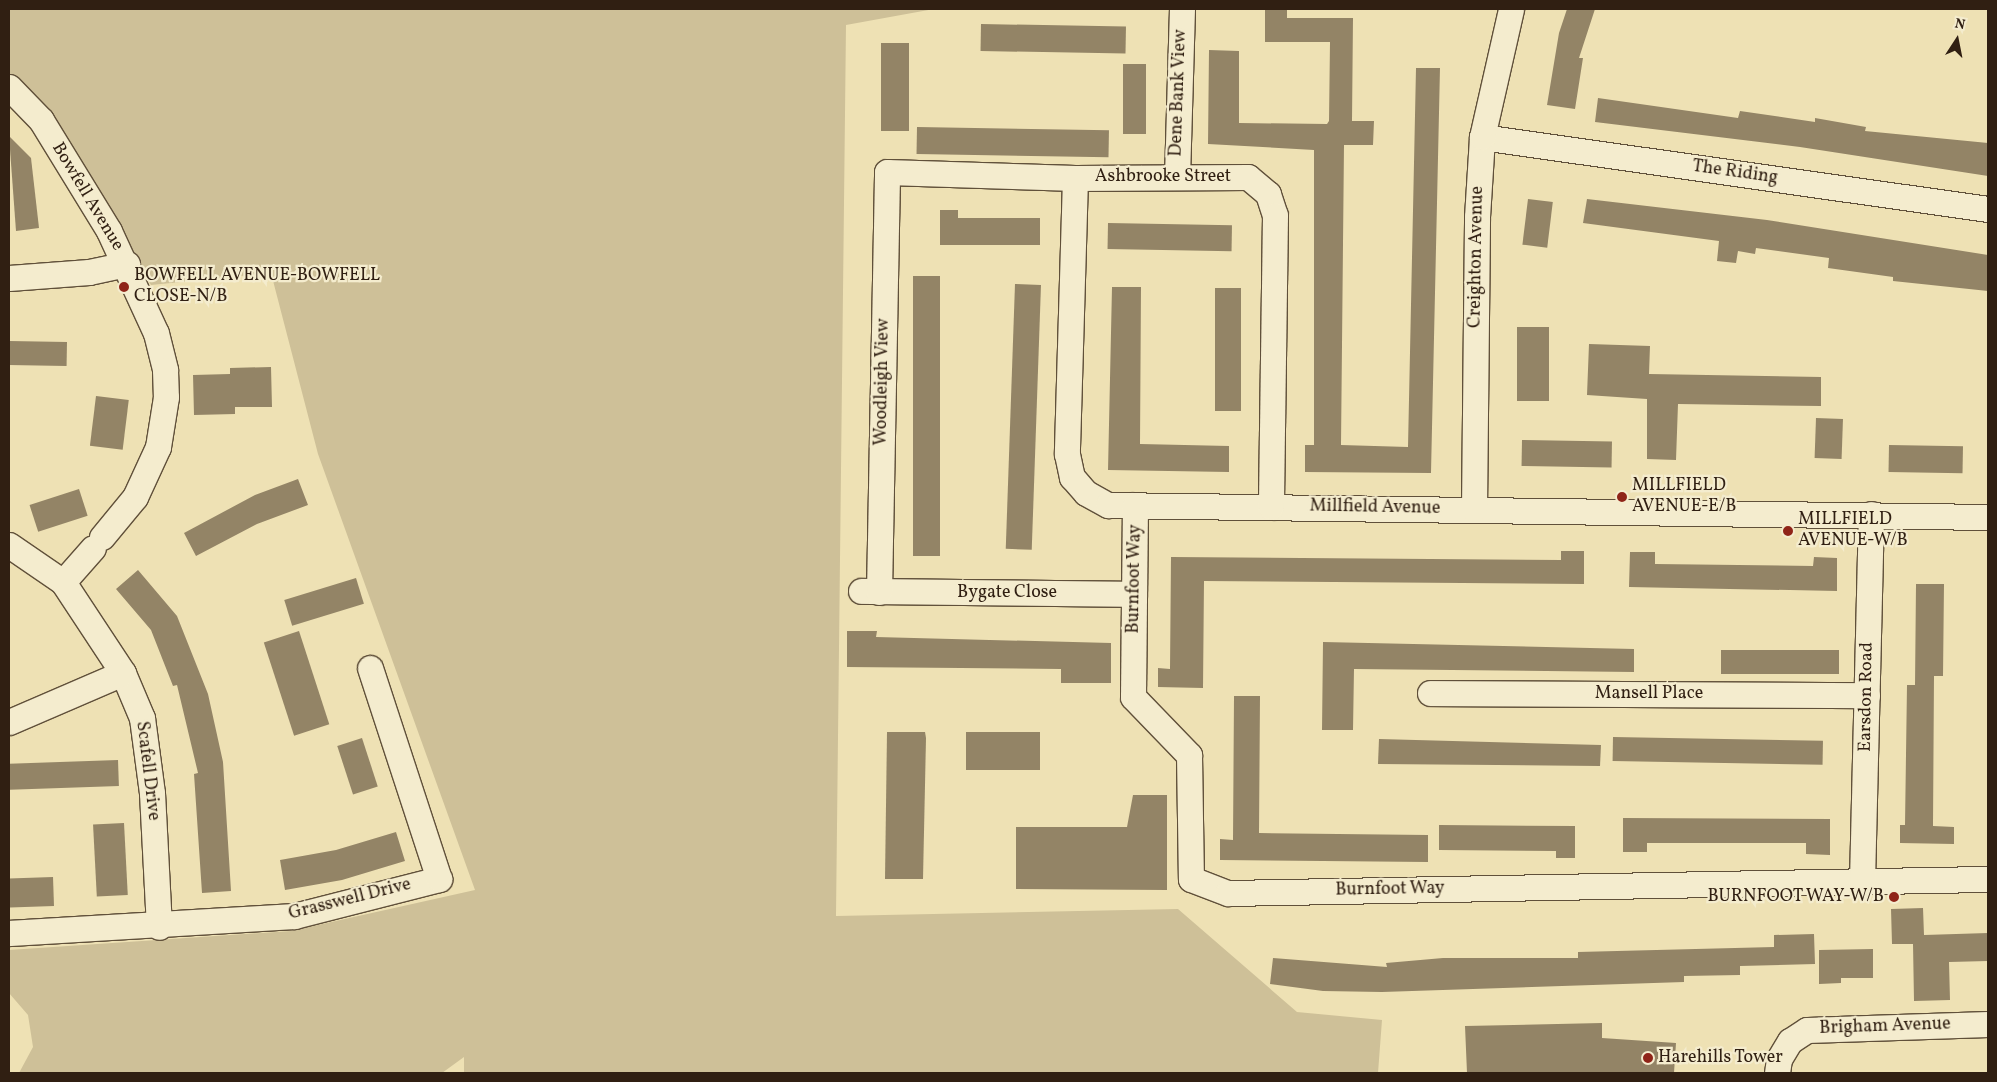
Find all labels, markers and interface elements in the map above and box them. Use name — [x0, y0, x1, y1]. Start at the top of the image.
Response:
text: N — [1953, 14, 1967, 35]
north arrow — [1932, 15, 1982, 65]
street label: Dene Bank View — [1166, 29, 1192, 157]
street label: Bowfell Avenue — [46, 139, 128, 255]
street label: The Riding — [1691, 156, 1779, 190]
street label: Ashbrooke Street — [1095, 166, 1231, 188]
street label: Creighton Avenue — [1465, 186, 1489, 328]
place label: BOWFELL AVENUE-BOWFELL CLOSE-N/B — [134, 266, 380, 308]
marker: BOWFELL AVENUE-BOWFELL CLOSE-N/B — [118, 281, 130, 293]
street label: Woodleigh View — [871, 318, 895, 446]
place label: MILLFIELD AVENUE-E/B — [1632, 476, 1737, 518]
marker: MILLFIELD AVENUE-E/B — [1616, 491, 1628, 503]
street label: Millfield Avenue — [1309, 496, 1441, 520]
place label: MILLFIELD AVENUE-W/B — [1798, 510, 1908, 552]
street label: Burnfoot Way — [1123, 524, 1147, 634]
marker: MILLFIELD AVENUE-W/B — [1782, 525, 1794, 537]
street label: Bygate Close — [957, 582, 1057, 604]
street label: Earsdon Road — [1855, 642, 1879, 752]
street label: Mansell Place — [1595, 683, 1703, 705]
street label: Scafell Drive — [130, 720, 164, 822]
street label: Grasswell Drive — [287, 874, 413, 926]
street label: Burnfoot Way — [1335, 878, 1445, 902]
place label: BURNFOOT WAY-W/B — [1706, 886, 1884, 908]
marker: BURNFOOT WAY-W/B — [1888, 891, 1900, 903]
street label: Brigham Avenue — [1819, 1014, 1951, 1040]
place label: Harehills Tower — [1658, 1047, 1783, 1069]
marker: Harehills Tower — [1642, 1052, 1654, 1064]

